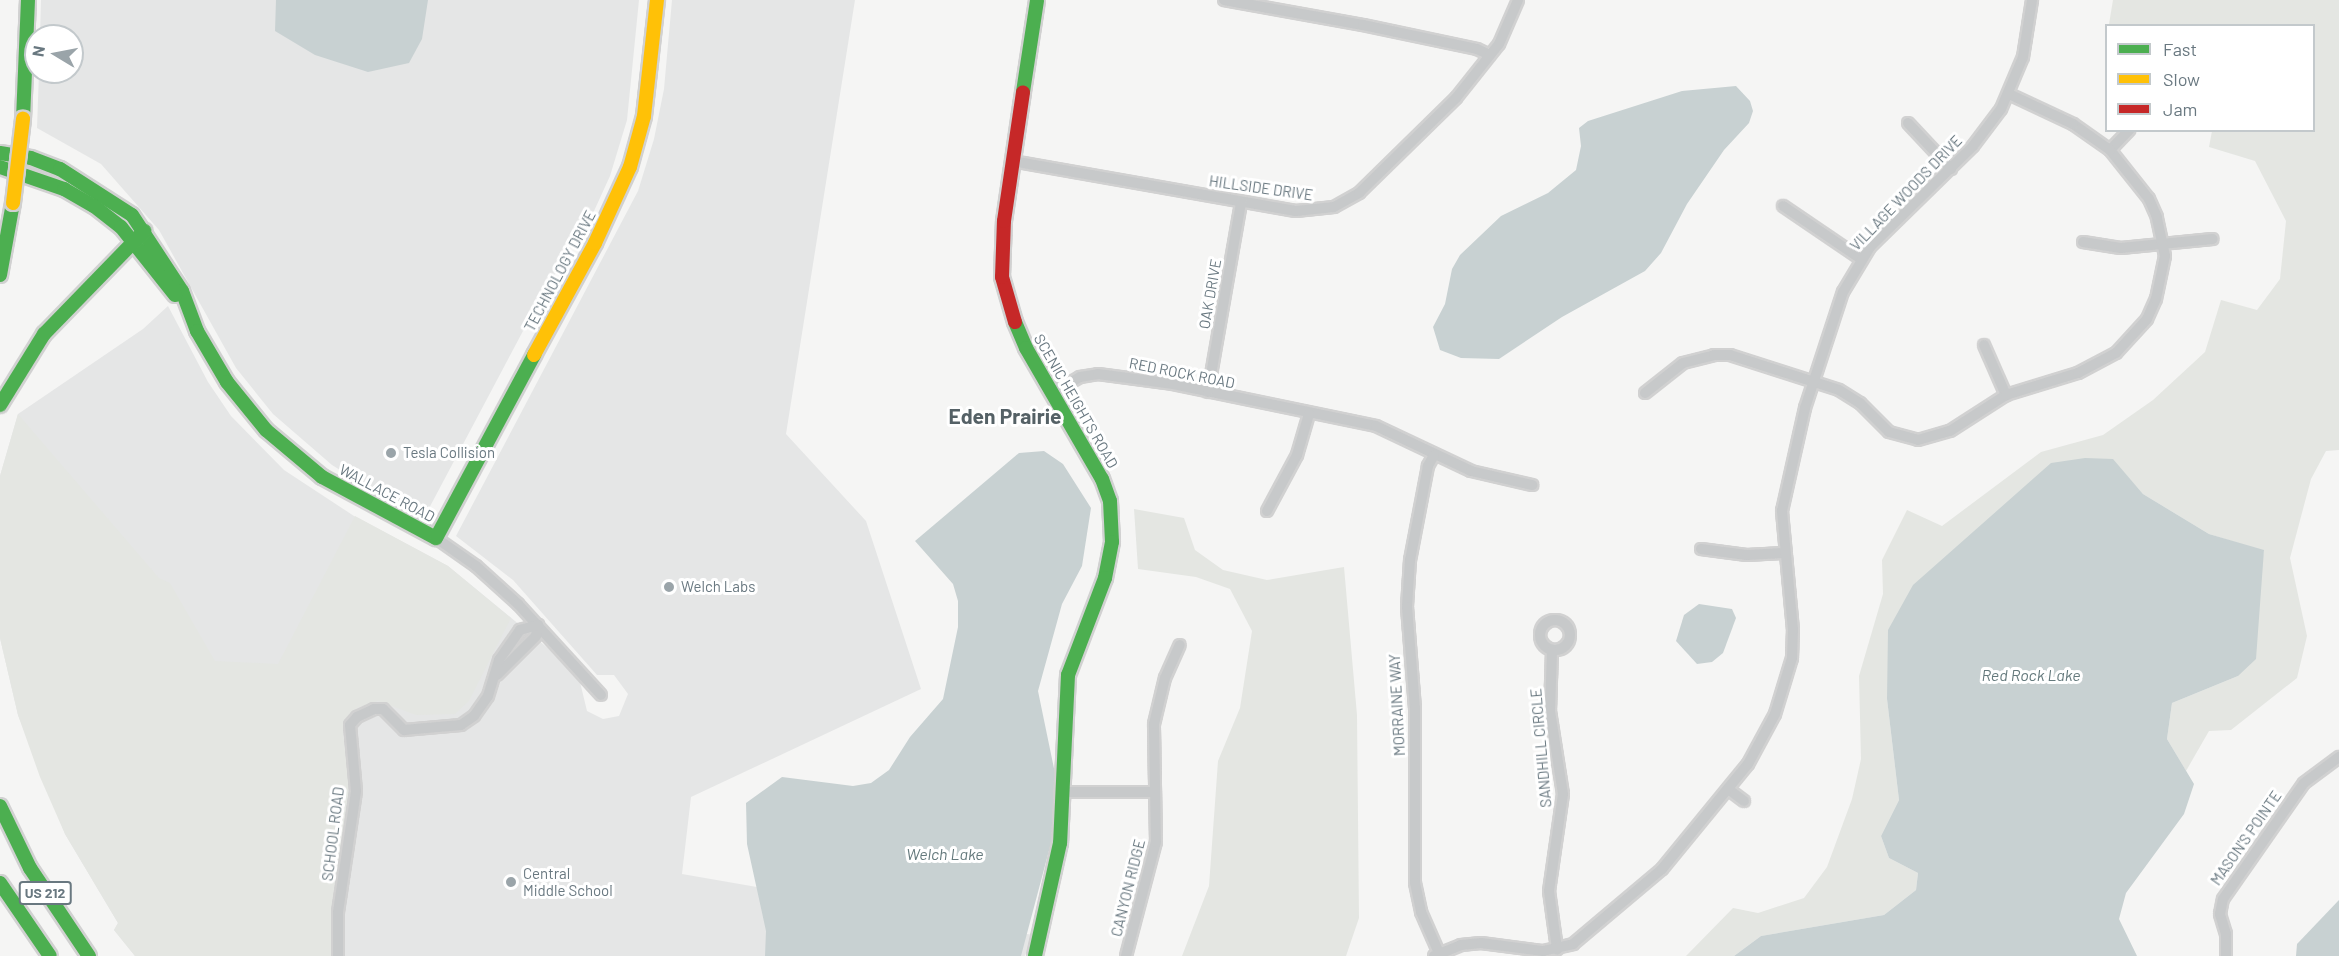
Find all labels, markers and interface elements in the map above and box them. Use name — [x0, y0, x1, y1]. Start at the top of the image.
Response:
north arrow — [24, 24, 84, 84]
legend — [2105, 24, 2315, 132]
text: Fast — [2163, 38, 2197, 60]
text: N — [27, 44, 48, 58]
text: Slow — [2163, 68, 2200, 90]
text: Jam — [2163, 98, 2197, 120]
street label: VILLAGE WOODS DRIVE — [1846, 132, 1966, 254]
street label: HILLSIDE DRIVE — [1208, 172, 1314, 204]
street label: TECHNOLOGY DRIVE — [521, 207, 599, 335]
street label: OAK DRIVE — [1195, 258, 1225, 330]
street label: SCENIC HEIGHTS ROAD — [1030, 331, 1122, 471]
street label: RED ROCK ROAD — [1128, 354, 1236, 392]
district label: Eden Prairie — [948, 403, 1062, 429]
place label: Tesla Collision — [403, 444, 495, 462]
marker: Tesla Collision — [384, 446, 398, 460]
street label: WALLACE ROAD — [336, 460, 438, 526]
place label: Welch Labs — [681, 578, 755, 596]
marker: Welch Labs — [662, 580, 676, 594]
street label: MORRAINE WAY — [1385, 653, 1409, 757]
water label: Red Rock Lake — [1981, 665, 2081, 685]
street label: SANDHILL CIRCLE — [1527, 688, 1555, 808]
street label: SCHOOL ROAD — [318, 786, 348, 882]
street label: MASON'S POINTE — [2207, 787, 2285, 889]
street label: CANYON RIDGE — [1107, 838, 1149, 938]
water label: Welch Lake — [906, 844, 984, 864]
place label: Central Middle School — [523, 864, 613, 899]
marker: Central Middle School — [504, 875, 518, 889]
road number: US 212 — [18, 882, 72, 904]

